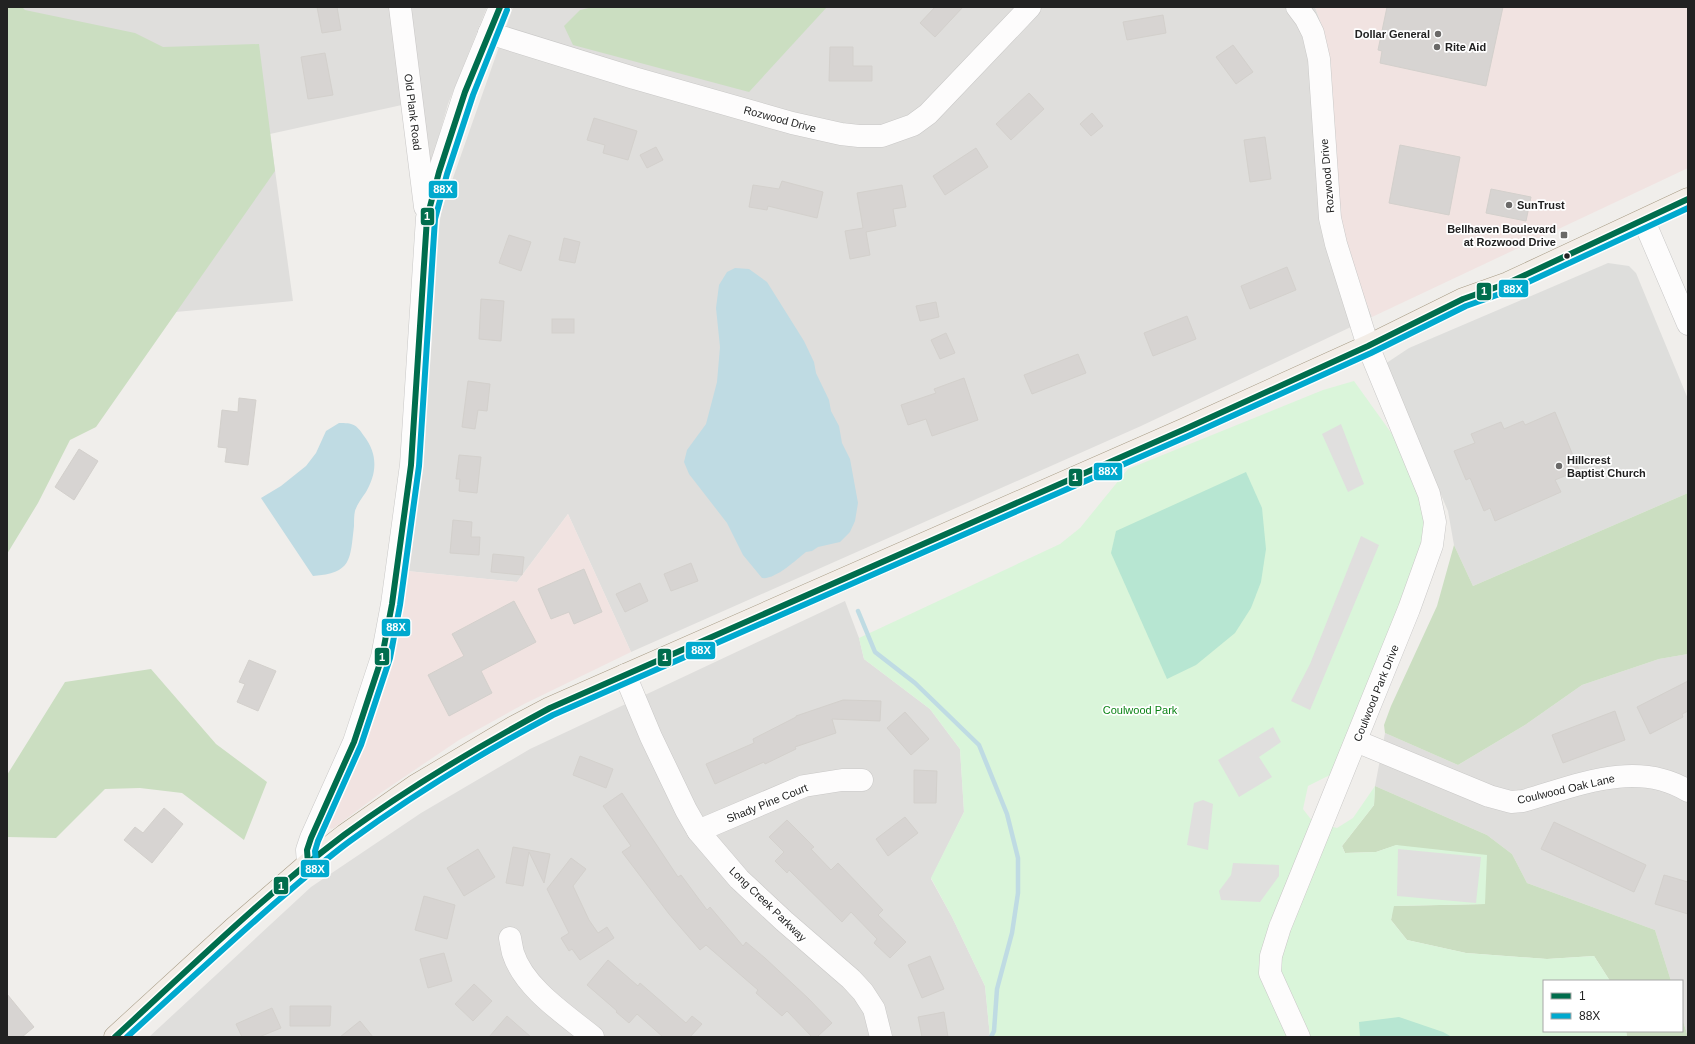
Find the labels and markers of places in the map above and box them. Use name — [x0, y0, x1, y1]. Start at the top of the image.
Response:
place label: Dollar General — [1355, 28, 1430, 40]
marker: Dollar General — [1433, 29, 1443, 39]
place label: Rite Aid — [1445, 41, 1486, 53]
marker: Rite Aid — [1432, 42, 1442, 52]
place label: SunTrust — [1517, 199, 1565, 211]
marker: SunTrust — [1504, 200, 1514, 210]
place label: Bellhaven Boulevard at Rozwood Drive — [1447, 223, 1556, 248]
marker: Bellhaven Boulevard at Rozwood Drive — [1559, 230, 1569, 240]
unlabelled marker — [1562, 251, 1572, 261]
place label: Hillcrest Baptist Church — [1567, 454, 1646, 479]
marker: Hillcrest Baptist Church — [1554, 461, 1564, 471]

